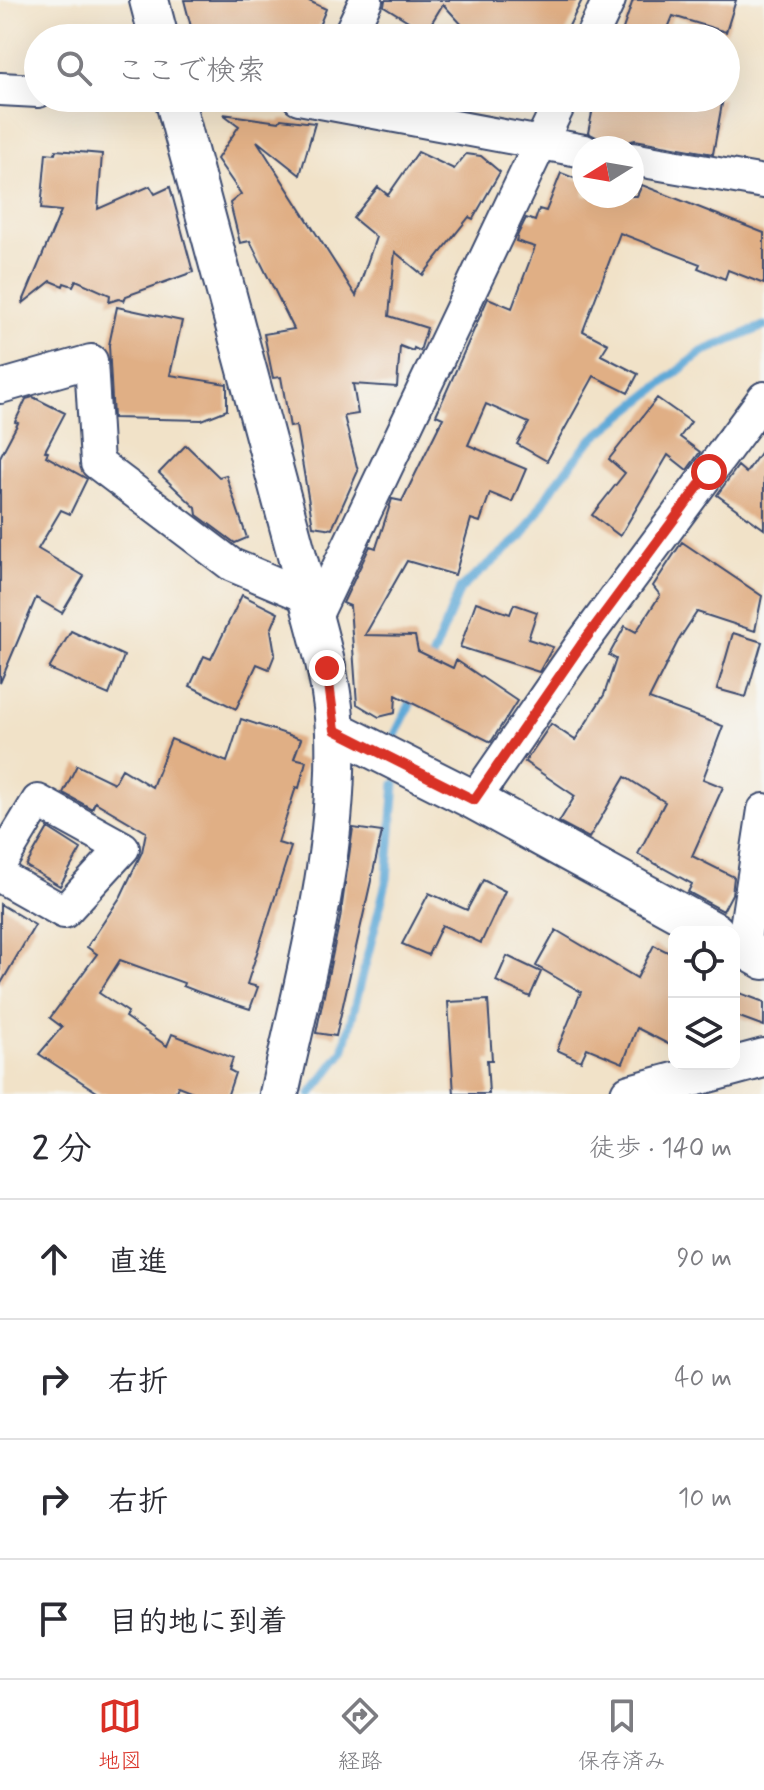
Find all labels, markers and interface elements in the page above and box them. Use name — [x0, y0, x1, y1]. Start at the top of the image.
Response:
search box — [24, 24, 740, 112]
icon: search — [52, 46, 96, 90]
text: ここで検索 — [116, 52, 266, 91]
north arrow — [572, 136, 644, 208]
route start — [691, 454, 727, 490]
route end — [309, 650, 345, 686]
map controls — [668, 926, 740, 1070]
button: locate — [668, 926, 740, 998]
button: layers — [668, 998, 740, 1070]
text: 2 分 — [32, 1127, 92, 1172]
text: 徒歩 · 140 m — [589, 1132, 732, 1166]
icon: ahead — [32, 1237, 76, 1281]
text: 90 m — [677, 1242, 732, 1276]
text: 直進 — [108, 1243, 168, 1282]
icon: right — [32, 1357, 76, 1401]
text: 40 m — [674, 1362, 732, 1396]
text: 右折 — [108, 1363, 168, 1402]
icon: right — [32, 1477, 76, 1521]
text: 10 m — [678, 1482, 732, 1516]
text: 右折 — [108, 1483, 168, 1522]
icon: arrive — [32, 1597, 76, 1641]
text: 目的地に到着 — [108, 1603, 288, 1642]
tab: 地図 — [98, 1694, 142, 1776]
tab: 経路 — [338, 1694, 382, 1776]
tab: 保存済み — [578, 1694, 666, 1776]

